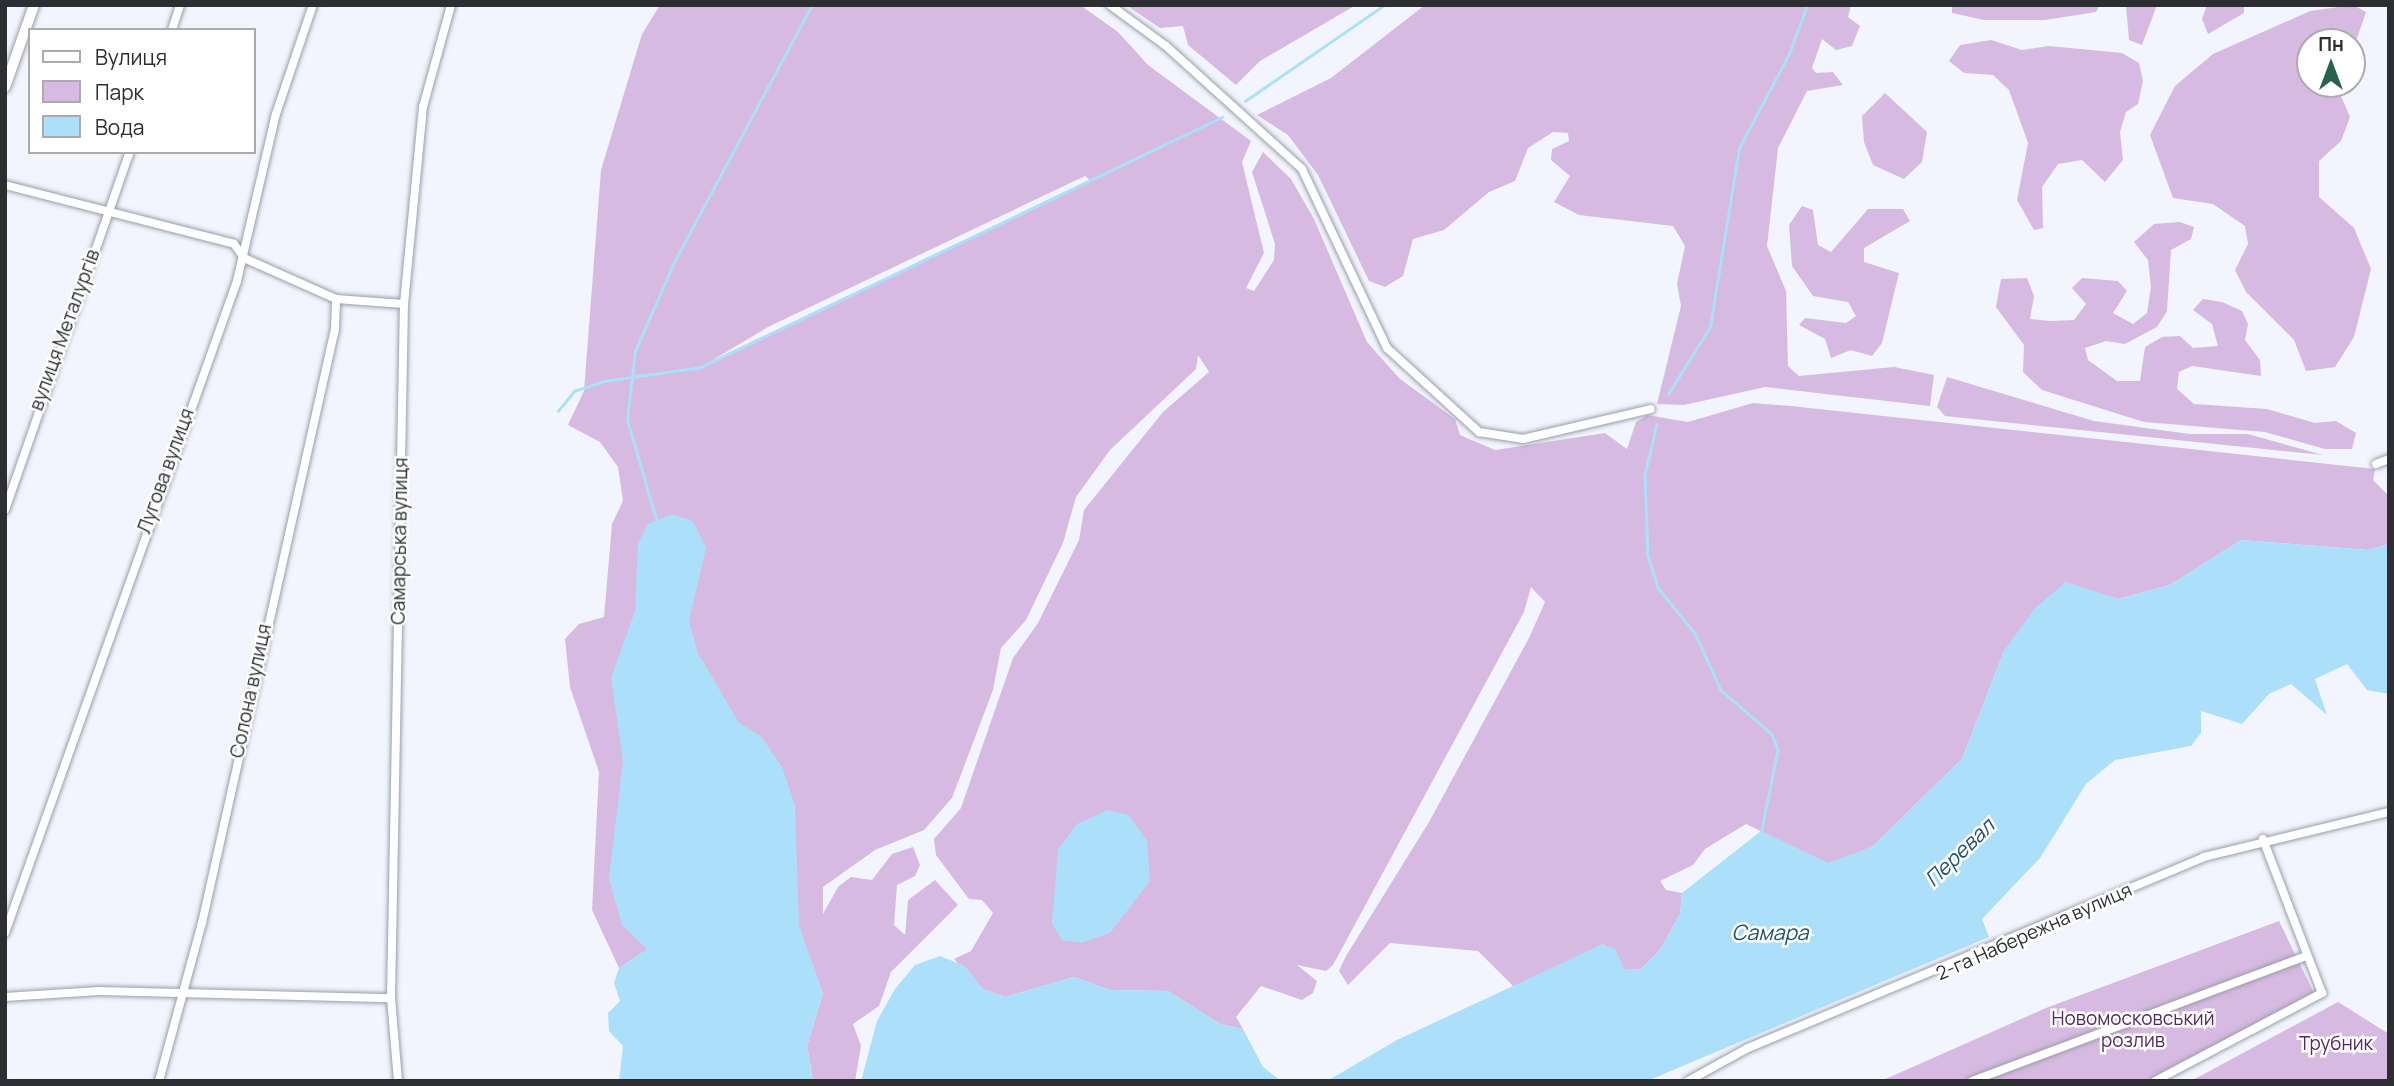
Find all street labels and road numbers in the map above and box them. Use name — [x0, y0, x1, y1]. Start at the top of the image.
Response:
street label: вулиця Металургів — [25, 246, 105, 414]
street label: Лугова вулиця — [133, 405, 199, 537]
street label: Самарська вулиця — [387, 457, 413, 625]
street label: Солона вулиця — [226, 622, 276, 760]
street label: 2-га Набережна вулиця — [1933, 878, 2135, 986]

